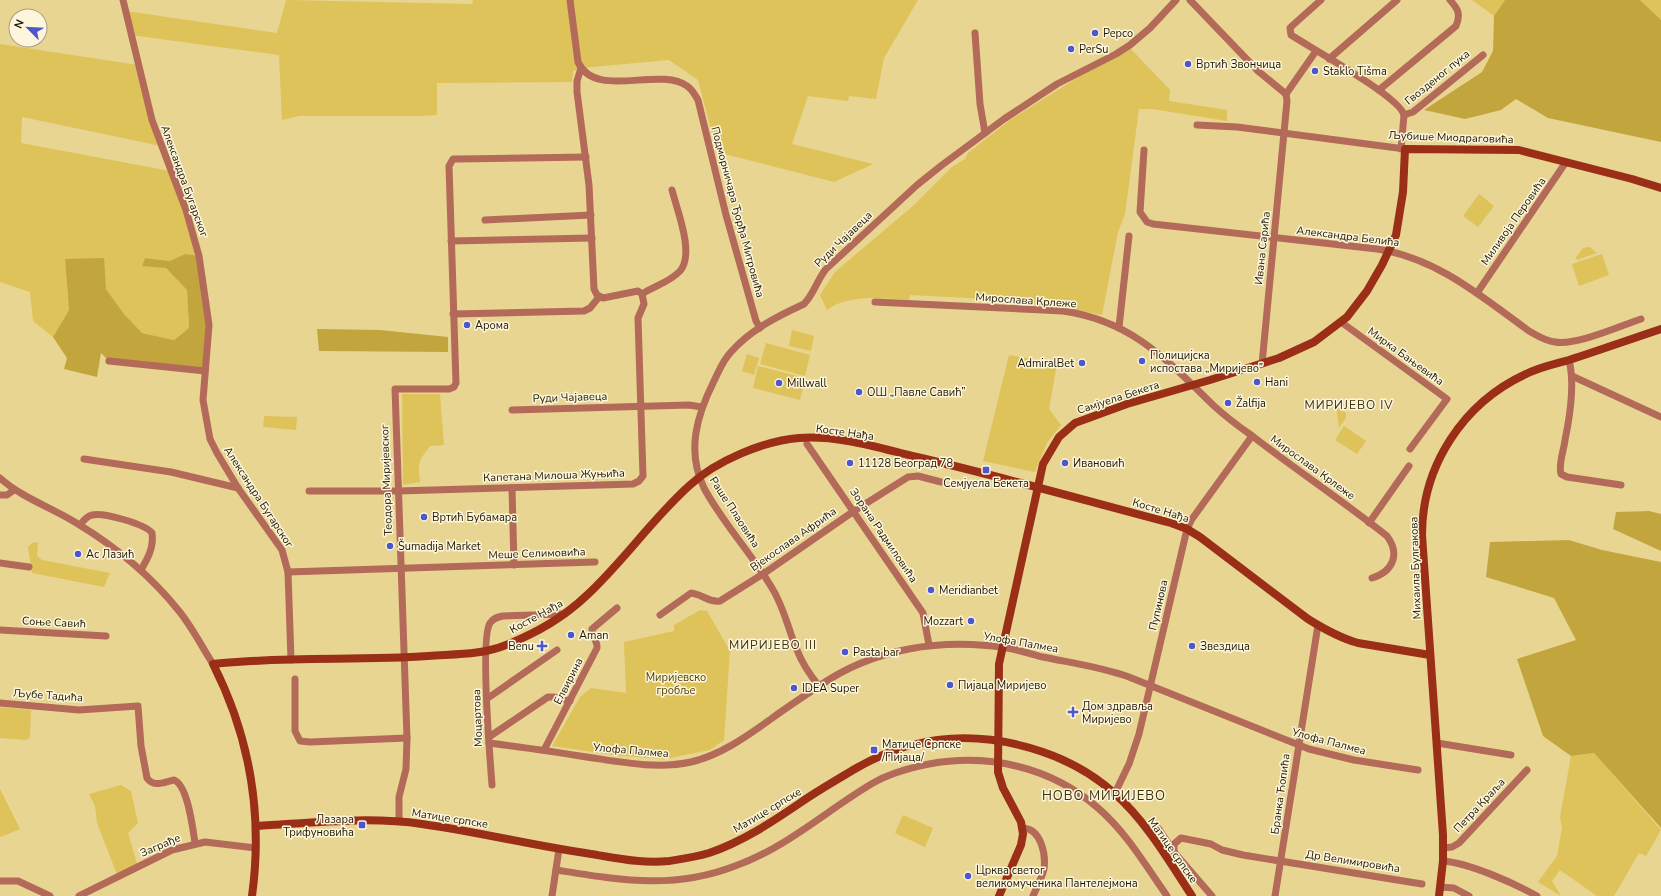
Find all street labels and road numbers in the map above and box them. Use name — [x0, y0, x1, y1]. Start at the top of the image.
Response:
street label: Гвозденог пука — [1402, 46, 1473, 108]
street label: Александра Бугарског — [157, 123, 212, 239]
street label: Подморничара Ђорђа Митровића — [707, 125, 768, 299]
street label: Љубише Миодраговића — [1388, 128, 1514, 147]
street label: Миливоја Перовића — [1477, 174, 1549, 268]
street label: Руди Чајавеца — [811, 208, 876, 271]
street label: Ивана Сарића — [1251, 211, 1274, 286]
street label: Александра Белића — [1296, 223, 1400, 250]
street label: Мирослава Крлеже — [975, 289, 1077, 312]
street label: Мирка Бањевића — [1365, 324, 1447, 389]
street label: Самјуела Бекета — [1075, 377, 1161, 418]
street label: Руди Чајавеца — [532, 389, 608, 406]
street label: Косте Нађа — [815, 421, 875, 444]
street label: Теодора Миријевског — [377, 424, 396, 536]
street label: Мирослава Крлеже — [1267, 432, 1358, 503]
street label: Александра Бугарског — [220, 444, 297, 551]
street label: Капетана Милоша Жуњића — [483, 466, 625, 485]
street label: Раше Плаовића — [706, 474, 763, 551]
street label: Зорана Радмиловића — [846, 485, 921, 586]
street label: Косте Нађа — [1131, 495, 1191, 526]
street label: Вјекослава Афрића — [747, 504, 840, 575]
street label: Михаила Булгакова — [1406, 516, 1425, 620]
street label: Меше Селимовића — [488, 544, 586, 563]
street label: Пупинова — [1145, 578, 1172, 632]
street label: Косте Нађа — [507, 596, 566, 637]
street label: Соње Савић — [22, 613, 86, 632]
street label: Улофа Палмеа — [981, 628, 1060, 656]
street label: Елвирина — [550, 655, 587, 707]
street label: Љубе Тадића — [12, 686, 84, 705]
street label: Моцартова — [469, 689, 486, 747]
street label: Улофа Палмеа — [1289, 724, 1368, 759]
street label: Улофа Палмеа — [591, 740, 670, 761]
street label: Бранка Ћопића — [1267, 753, 1294, 835]
street label: Петра Краља — [1450, 775, 1509, 836]
street label: Матице српске — [730, 784, 804, 837]
street label: Матице српске — [411, 805, 489, 832]
street label: Матице српске — [1144, 814, 1201, 886]
street label: Заграђе — [138, 830, 183, 861]
street label: Др Велимировића — [1305, 847, 1401, 876]

